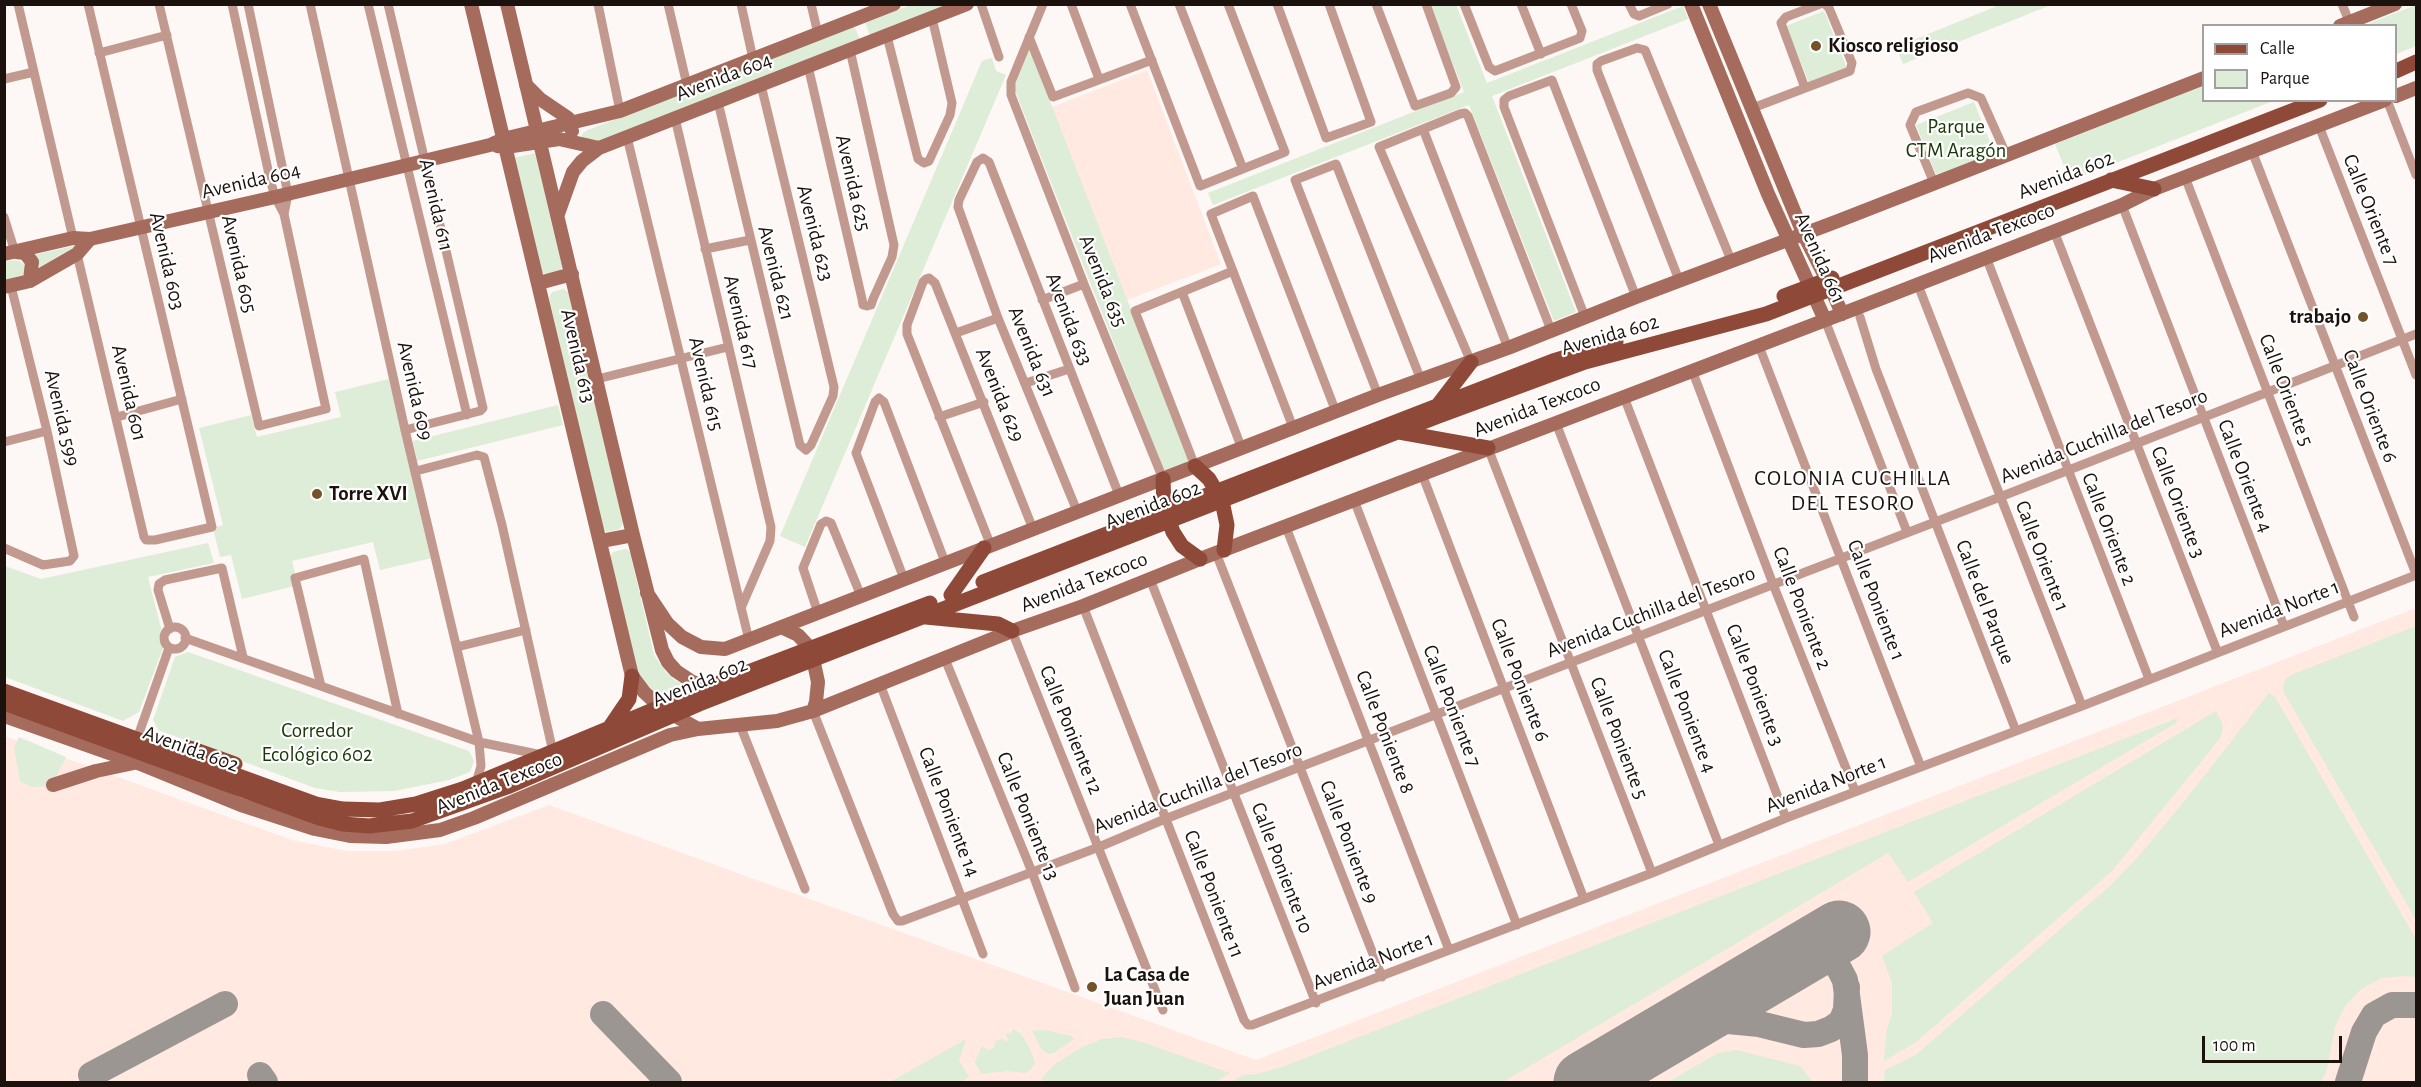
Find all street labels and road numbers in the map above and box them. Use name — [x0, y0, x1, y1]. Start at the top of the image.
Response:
street label: Avenida 604 — [672, 47, 776, 107]
street label: Avenida 625 — [830, 132, 876, 234]
street label: Avenida 602 — [2015, 145, 2117, 205]
street label: Calle Oriente 7 — [2337, 150, 2405, 270]
street label: Avenida 611 — [413, 156, 459, 254]
street label: Avenida 604 — [199, 157, 303, 205]
street label: Avenida 623 — [791, 182, 839, 284]
street label: Avenida Texcoco — [1924, 197, 2058, 269]
street label: Avenida 661 — [1789, 209, 1851, 307]
street label: Avenida 603 — [144, 210, 190, 312]
street label: Avenida 605 — [216, 213, 262, 315]
street label: Avenida 621 — [752, 223, 800, 323]
street label: Avenida 635 — [1073, 231, 1133, 331]
street label: Avenida 633 — [1040, 269, 1098, 369]
street label: Avenida 617 — [718, 272, 764, 372]
street label: Avenida 631 — [1002, 303, 1062, 401]
street label: Avenida 613 — [555, 307, 601, 405]
street label: Avenida 602 — [1558, 309, 1662, 361]
street label: Calle Oriente 5 — [2253, 330, 2319, 450]
street label: Avenida 615 — [683, 334, 729, 434]
street label: Avenida 609 — [391, 339, 439, 443]
street label: Avenida 601 — [106, 342, 152, 444]
street label: Avenida 629 — [970, 344, 1030, 446]
street label: Calle Oriente 6 — [2337, 346, 2403, 466]
street label: Avenida 599 — [39, 367, 85, 469]
street label: Avenida Texcoco — [1470, 371, 1604, 443]
street label: Avenida Cuchilla del Tesoro — [1997, 383, 2211, 489]
street label: Calle Oriente 4 — [2212, 416, 2278, 536]
street label: Calle Oriente 3 — [2145, 442, 2211, 562]
street label: Calle Oriente 2 — [2076, 469, 2142, 589]
street label: Avenida 602 — [1102, 475, 1204, 535]
street label: Calle Oriente 1 — [2009, 497, 2075, 615]
street label: Calle Poniente 1 — [1841, 536, 1911, 664]
street label: Calle del Parque — [1950, 536, 2020, 668]
street label: Calle Poniente 2 — [1767, 543, 1837, 673]
street label: Avenida Texcoco — [1017, 546, 1151, 618]
street label: Avenida Cuchilla del Tesoro — [1543, 561, 1759, 663]
street label: Avenida Norte 1 — [2215, 574, 2343, 644]
street label: Calle Poniente 6 — [1485, 615, 1555, 745]
street label: Calle Poniente 3 — [1720, 620, 1790, 750]
street label: Calle Poniente 7 — [1417, 641, 1487, 771]
street label: Calle Poniente 4 — [1652, 646, 1722, 776]
street label: Avenida 602 — [649, 651, 751, 713]
street label: Calle Poniente 12 — [1034, 662, 1108, 798]
street label: Calle Poniente 8 — [1350, 667, 1420, 797]
street label: Calle Poniente 5 — [1584, 673, 1654, 803]
street label: Avenida 602 — [139, 720, 243, 778]
street label: Avenida Cuchilla del Tesoro — [1090, 737, 1306, 839]
street label: Calle Poniente 14 — [913, 743, 985, 881]
street label: Avenida Texcoco — [432, 746, 566, 820]
street label: Calle Poniente 13 — [991, 748, 1065, 884]
street label: Avenida Norte 1 — [1762, 749, 1890, 819]
street label: Calle Poniente 9 — [1314, 777, 1384, 907]
street label: Calle Poniente 10 — [1245, 799, 1319, 937]
street label: Calle Poniente 11 — [1178, 827, 1250, 961]
street label: Avenida Norte 1 — [1309, 926, 1437, 996]

